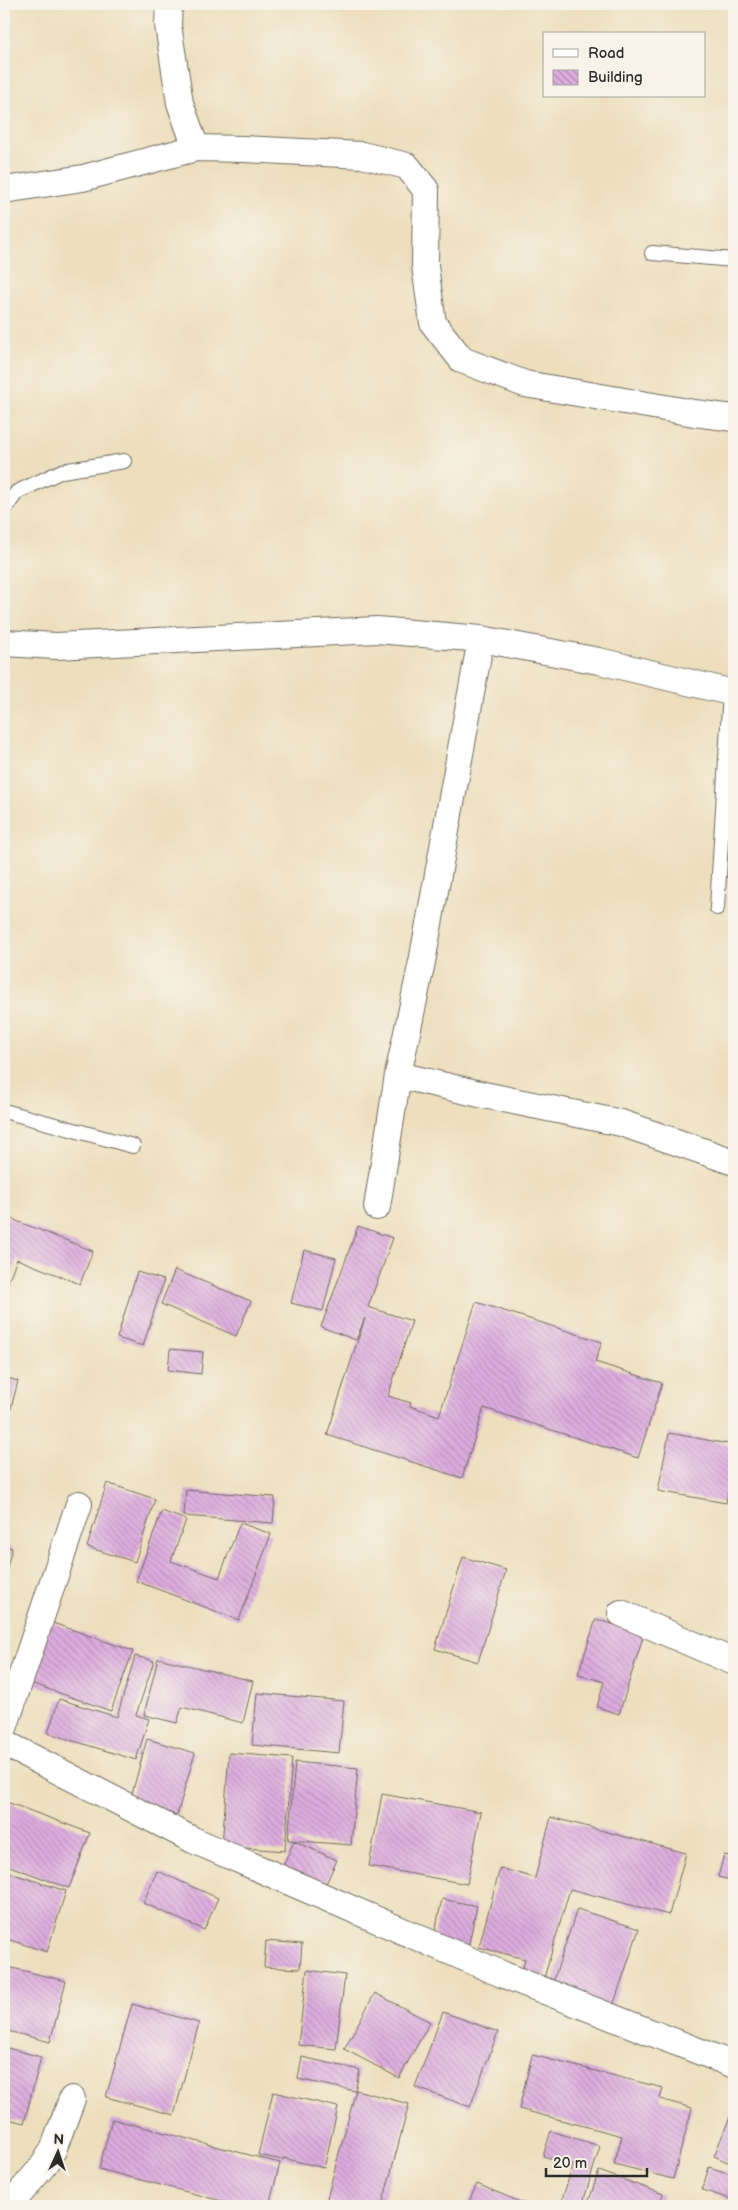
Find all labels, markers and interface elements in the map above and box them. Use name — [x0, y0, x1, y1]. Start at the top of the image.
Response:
legend — [543, 32, 706, 98]
text: Road — [588, 44, 624, 63]
text: Building — [588, 68, 643, 87]
north arrow — [32, 2128, 82, 2178]
text: N — [53, 2131, 64, 2148]
scale bar — [546, 2145, 647, 2177]
text: 20 m — [553, 2154, 587, 2173]

